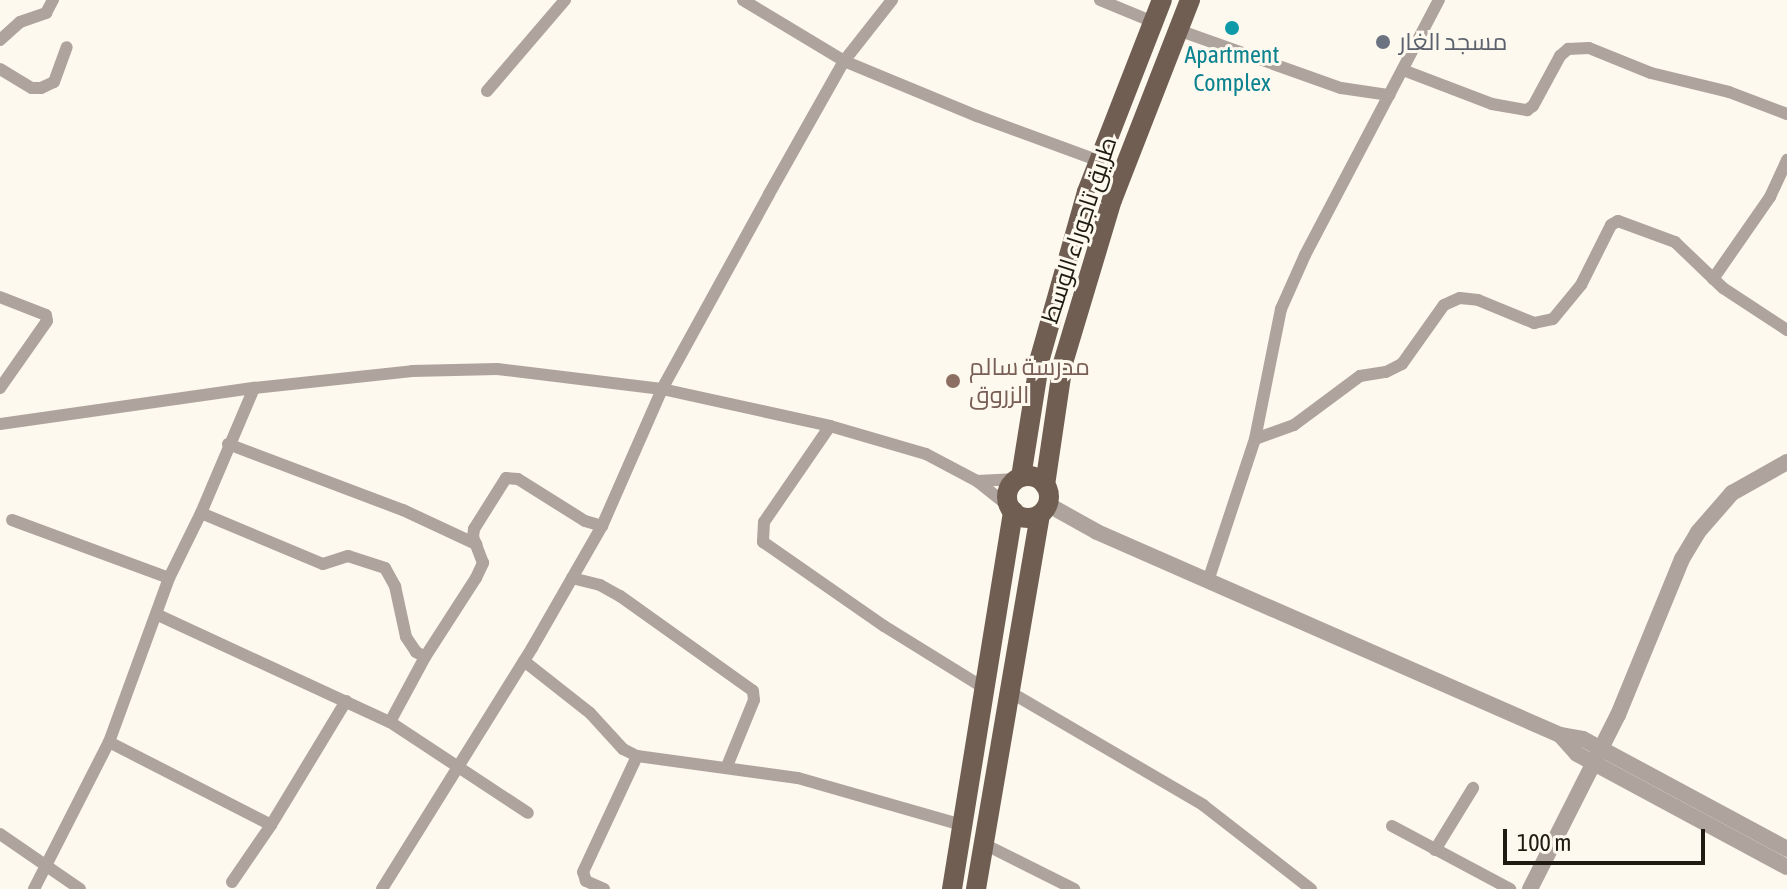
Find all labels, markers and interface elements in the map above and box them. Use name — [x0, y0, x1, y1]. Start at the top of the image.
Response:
marker: Apartment Complex — [1223, 19, 1241, 37]
place label: مسجد الغار — [1399, 28, 1507, 56]
marker: مسجد الغار — [1374, 33, 1392, 51]
place label: Apartment Complex — [1185, 41, 1279, 97]
street label: طريق تاجوراء الوسط — [1035, 133, 1123, 327]
place label: مدرسة سالم الزروق — [969, 353, 1090, 409]
marker: مدرسة سالم الزروق — [944, 372, 962, 390]
scale bar — [1507, 813, 1709, 863]
text: 100 m — [1517, 829, 1571, 856]

